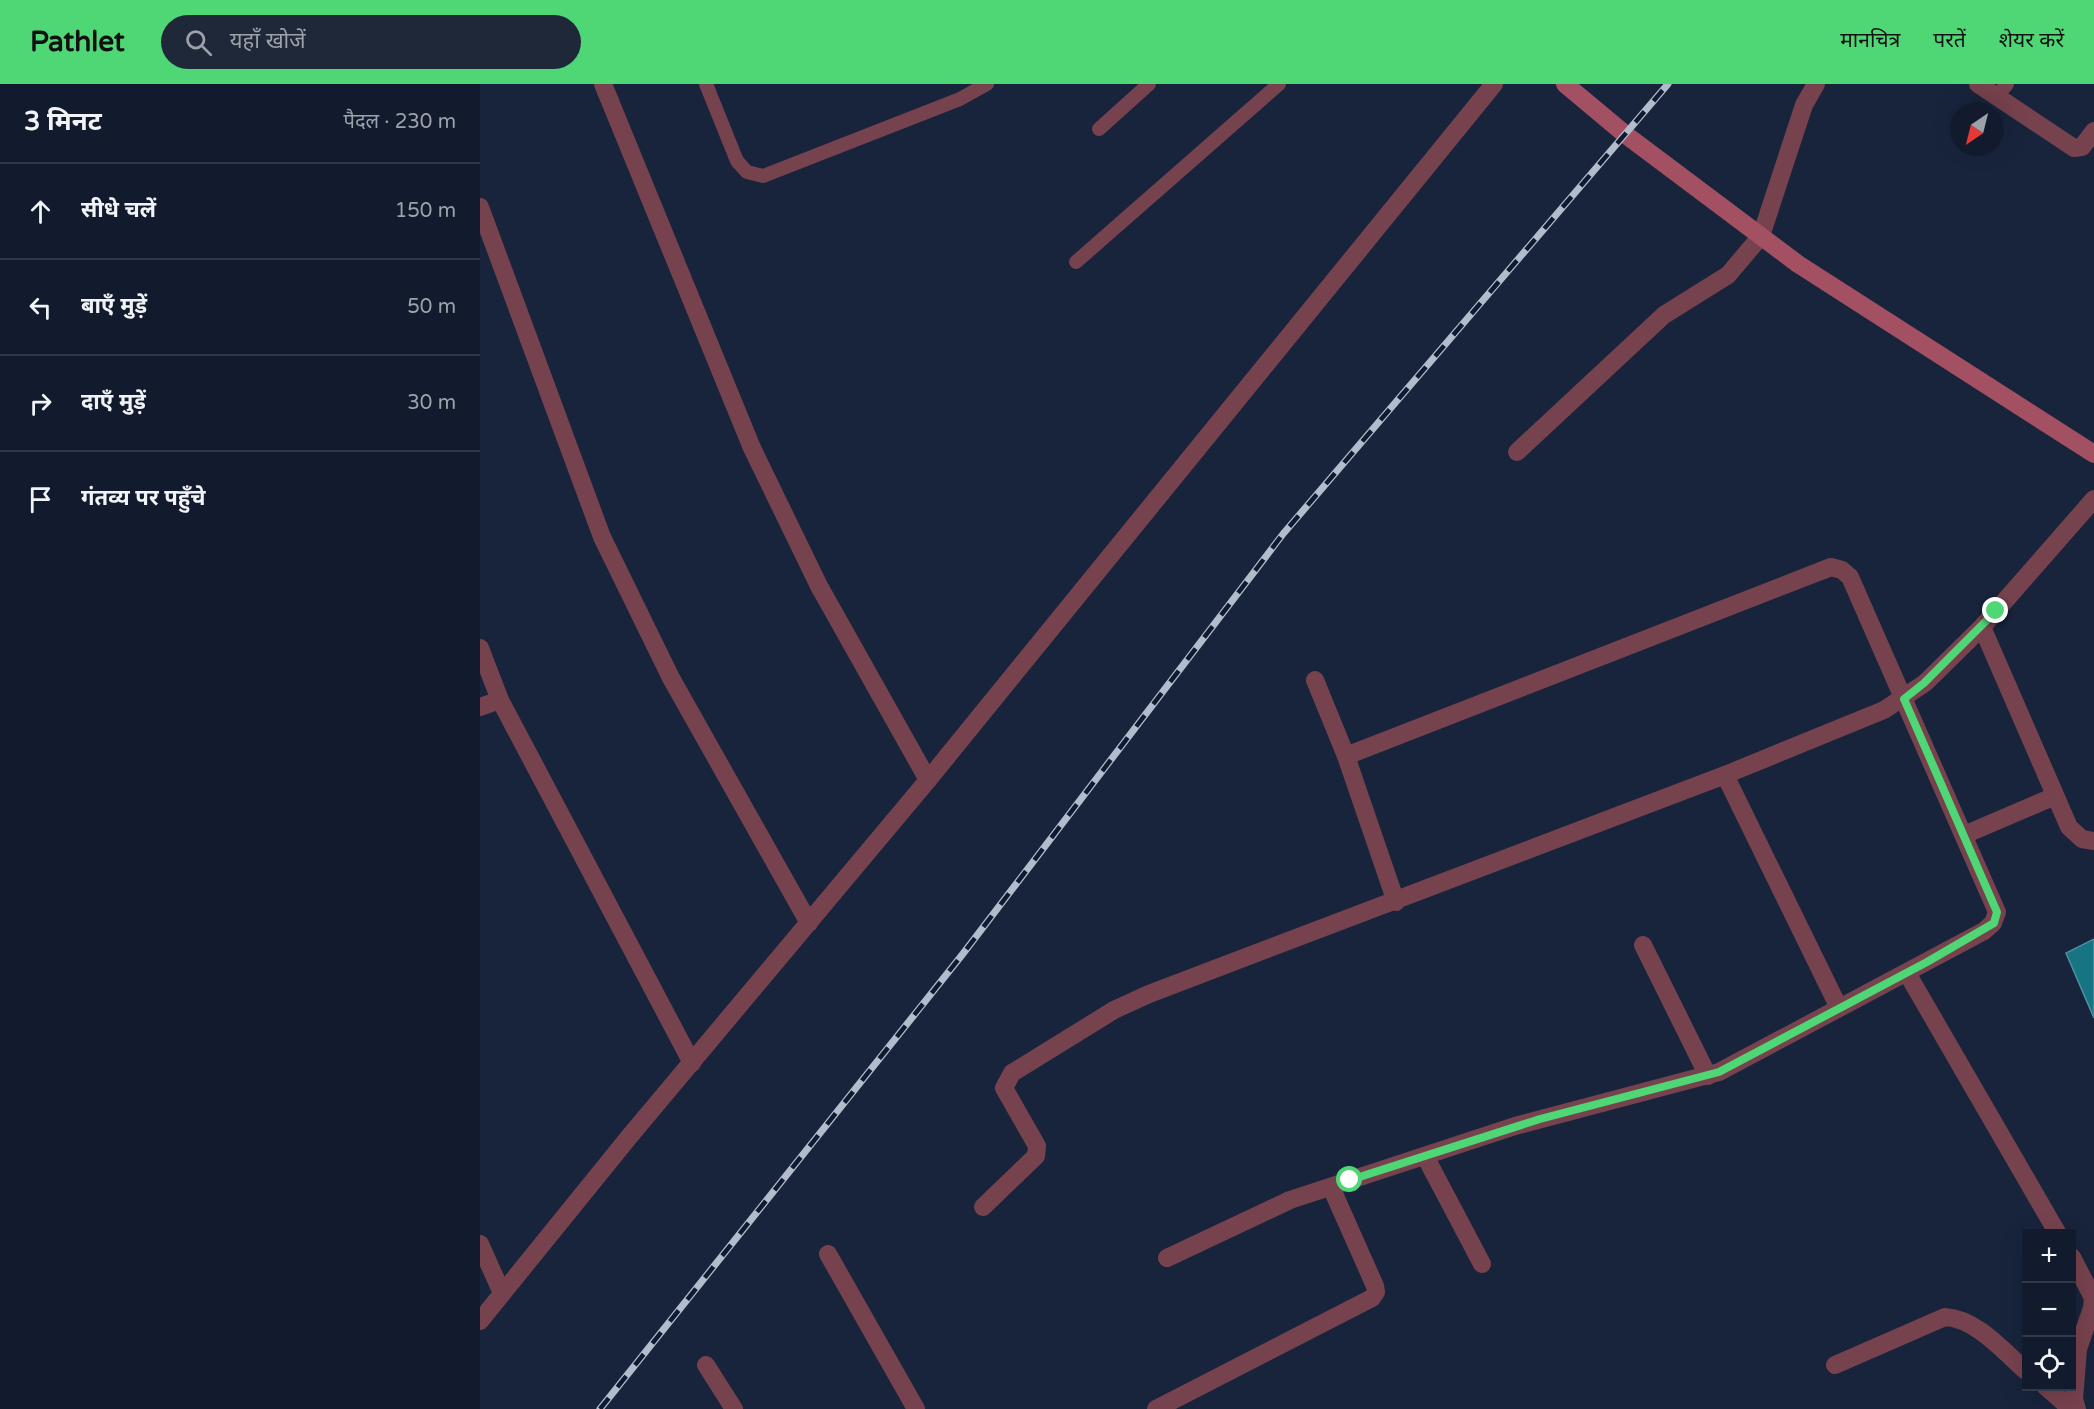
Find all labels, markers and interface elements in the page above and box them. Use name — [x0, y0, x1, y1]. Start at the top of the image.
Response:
search box — [161, 15, 581, 69]
text: Pathlet — [30, 25, 125, 59]
icon: search — [182, 26, 215, 59]
text: यहाँ खोजें — [230, 28, 306, 54]
text: मानचित्र — [1840, 28, 1900, 53]
text: परतें — [1933, 28, 1966, 53]
text: शेयर करें — [1999, 28, 2064, 53]
north arrow — [1950, 102, 2004, 156]
text: 3 मिनट — [24, 106, 102, 137]
text: पैदल · 230 m — [344, 110, 456, 134]
icon: ahead — [24, 195, 57, 228]
text: सीधे चलें — [81, 197, 156, 223]
text: 150 m — [395, 199, 456, 223]
icon: left — [24, 291, 57, 324]
text: बाएँ मुड़ें — [81, 293, 147, 319]
text: 50 m — [407, 295, 456, 319]
icon: right — [24, 387, 57, 420]
text: दाएँ मुड़ें — [81, 389, 146, 415]
text: 30 m — [407, 391, 456, 415]
icon: arrive — [24, 483, 57, 516]
text: गंतव्य पर पहुँचे — [81, 485, 206, 511]
route end — [1982, 597, 2008, 623]
route start — [1336, 1166, 1362, 1192]
map controls — [2022, 1229, 2076, 1391]
button: + — [2022, 1229, 2076, 1283]
button: − — [2022, 1283, 2076, 1337]
button: locate — [2022, 1337, 2076, 1391]

